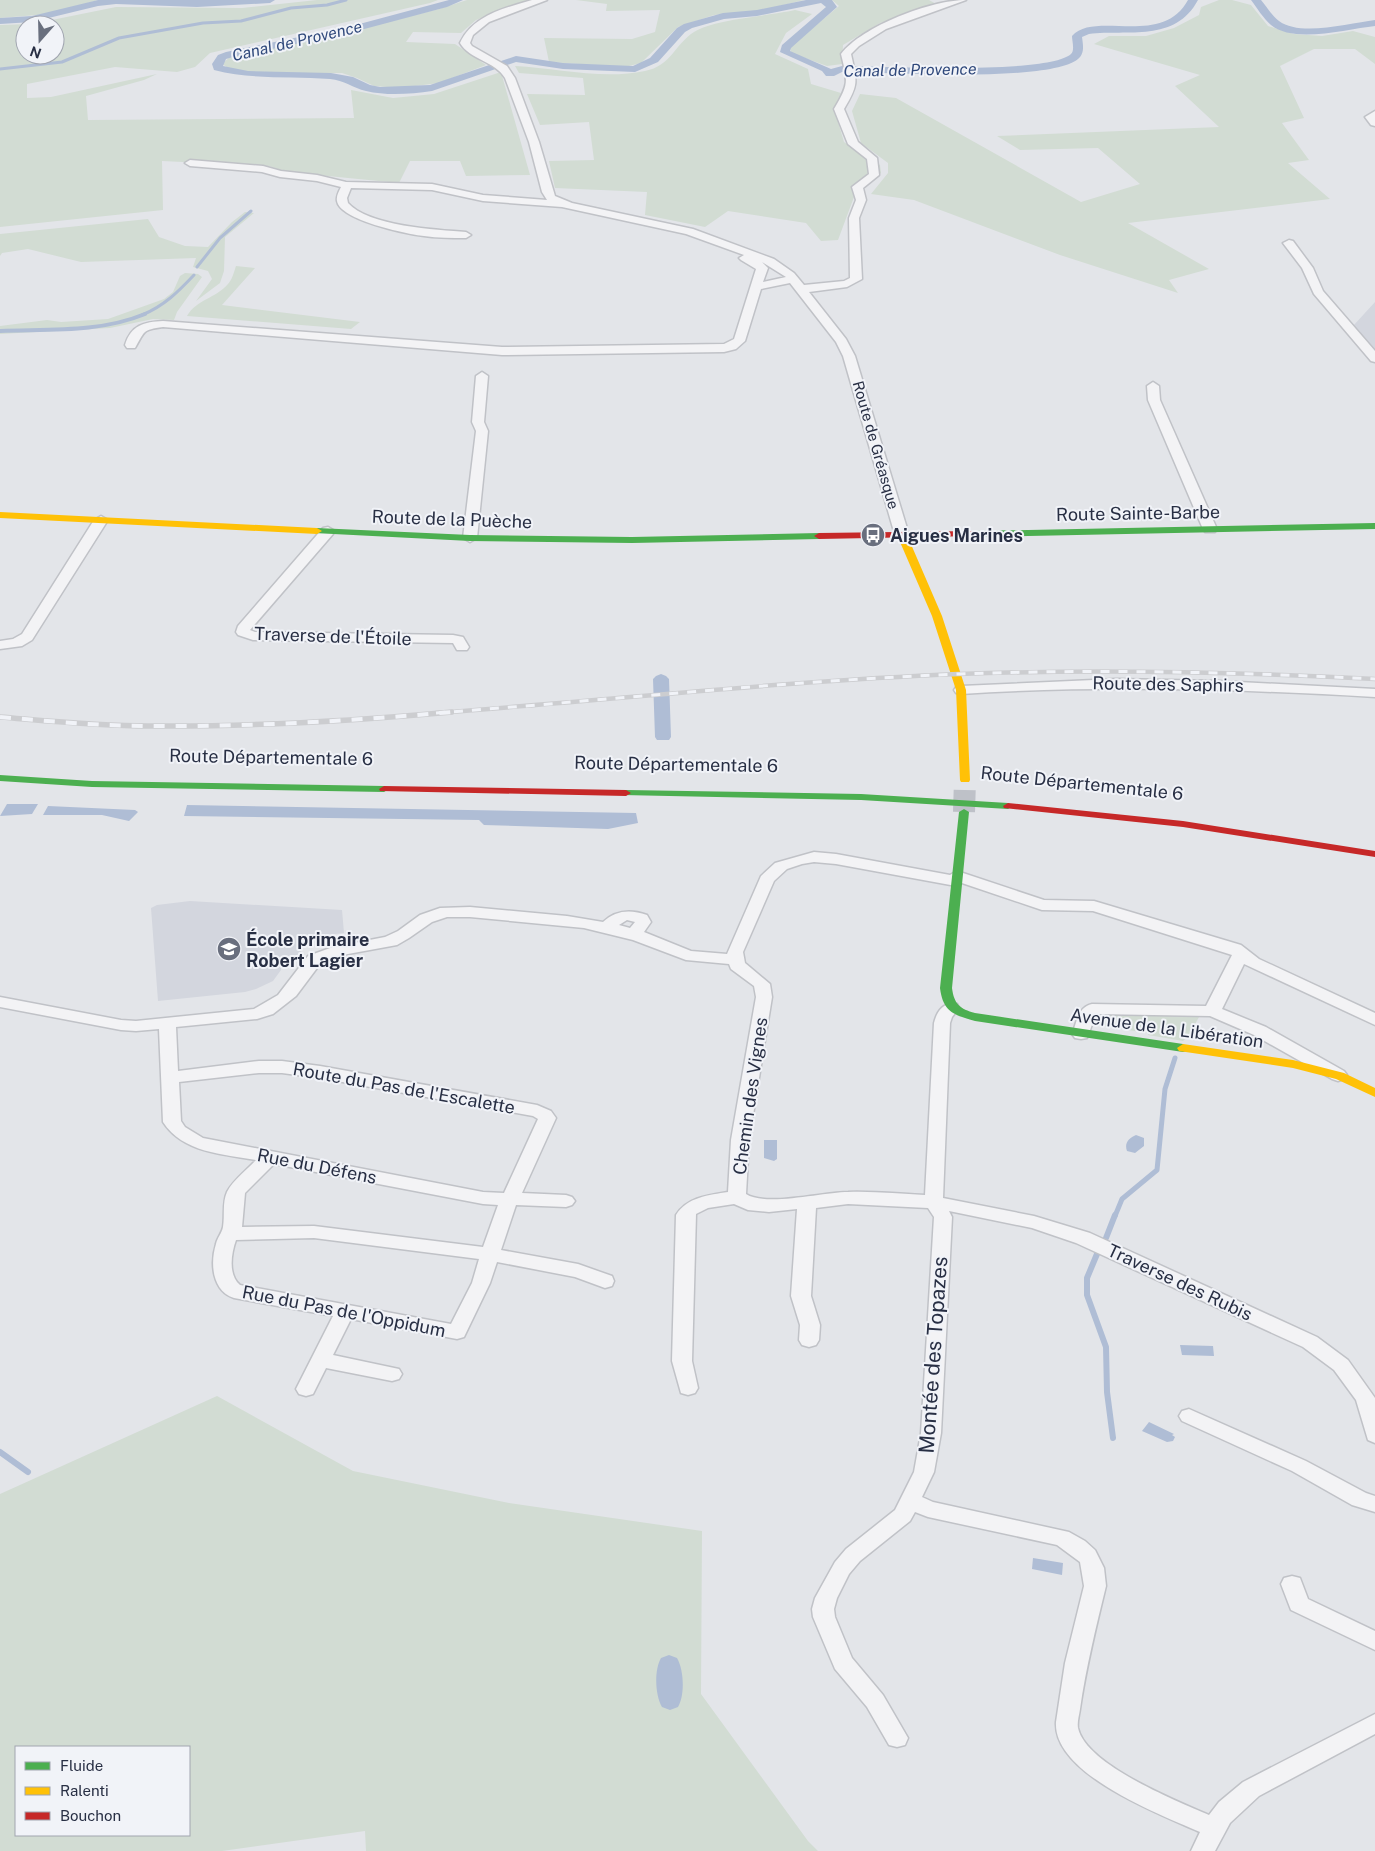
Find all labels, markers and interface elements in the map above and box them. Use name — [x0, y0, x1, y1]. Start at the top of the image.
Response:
north arrow — [15, 15, 65, 65]
water label: Canal de Provence — [230, 17, 364, 65]
text: N — [28, 43, 43, 62]
water label: Canal de Provence — [843, 59, 977, 81]
street label: Route de Gréasque — [850, 379, 902, 511]
street label: Route Sainte-Barbe — [1056, 501, 1220, 525]
street label: Route de la Puèche — [371, 506, 533, 532]
bus stop icon: Aigues Marines — [860, 522, 886, 548]
place label: Aigues Marines — [890, 525, 1023, 546]
street label: Traverse de l'Étoile — [254, 622, 412, 649]
street label: Route des Saphirs — [1092, 672, 1244, 696]
street label: Route Départementale 6 — [169, 745, 373, 769]
street label: Route Départementale 6 — [574, 752, 778, 776]
street label: Route Départementale 6 — [979, 762, 1185, 804]
place label: École primaire Robert Lagier — [246, 928, 369, 971]
school or university icon: École primaire Robert Lagier — [216, 936, 242, 962]
street label: Avenue de la Libération — [1069, 1004, 1265, 1052]
street label: Chemin des Vignes — [729, 1016, 771, 1176]
street label: Route du Pas de l'Escalette — [291, 1058, 517, 1118]
street label: Rue du Défens — [256, 1144, 378, 1188]
street label: Traverse des Rubis — [1104, 1239, 1256, 1325]
street label: Montée des Topazes — [914, 1256, 952, 1454]
street label: Rue du Pas de l'Oppidum — [241, 1281, 447, 1341]
legend — [15, 1746, 190, 1836]
text: Fluide — [60, 1757, 103, 1774]
text: Ralenti — [60, 1782, 109, 1799]
text: Bouchon — [60, 1807, 121, 1824]

